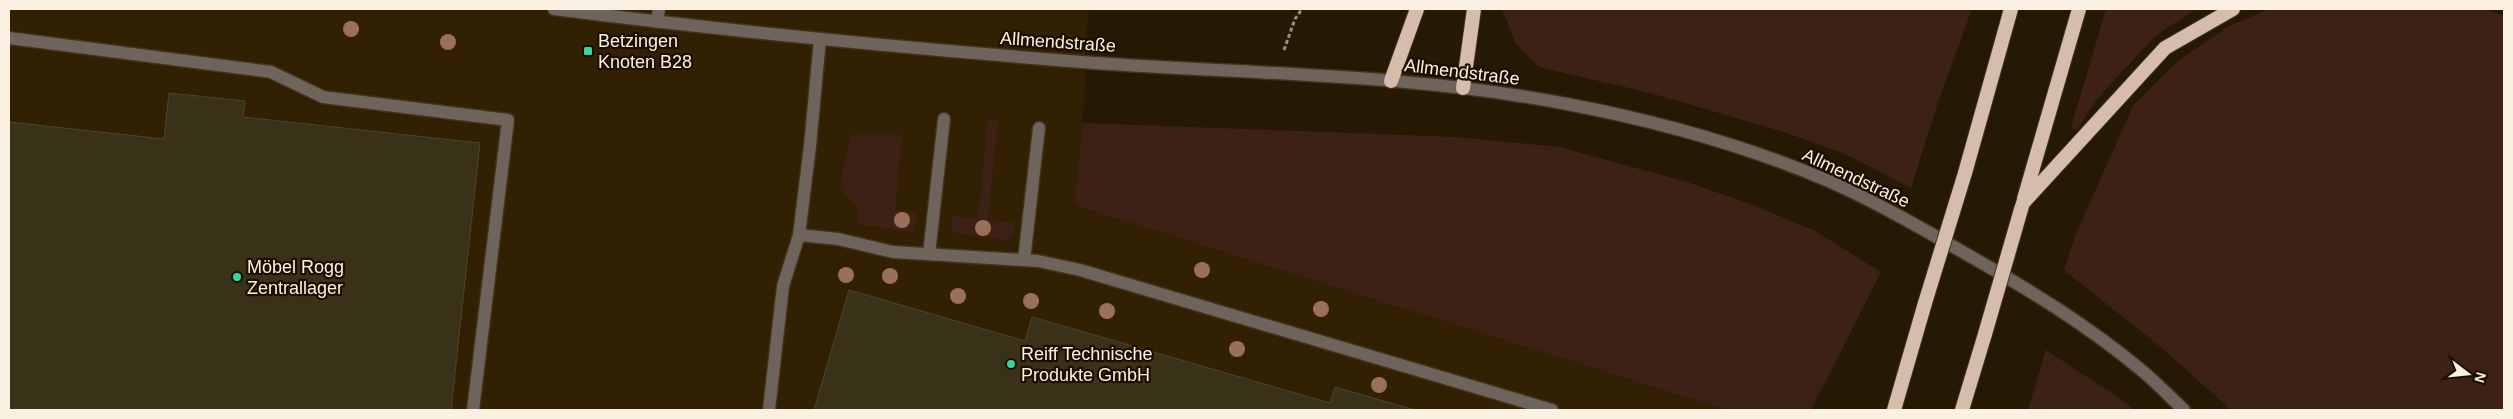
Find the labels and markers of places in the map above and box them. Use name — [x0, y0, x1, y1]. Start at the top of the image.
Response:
place label: Betzingen Knoten B28 — [598, 31, 692, 72]
marker: Betzingen Knoten B28 — [582, 45, 594, 57]
place label: Möbel Rogg Zentrallager — [247, 257, 344, 298]
marker: Möbel Rogg Zentrallager — [231, 271, 243, 283]
place label: Reiff Technische Produkte GmbH — [1021, 344, 1152, 385]
marker: Reiff Technische Produkte GmbH — [1005, 358, 1017, 370]

